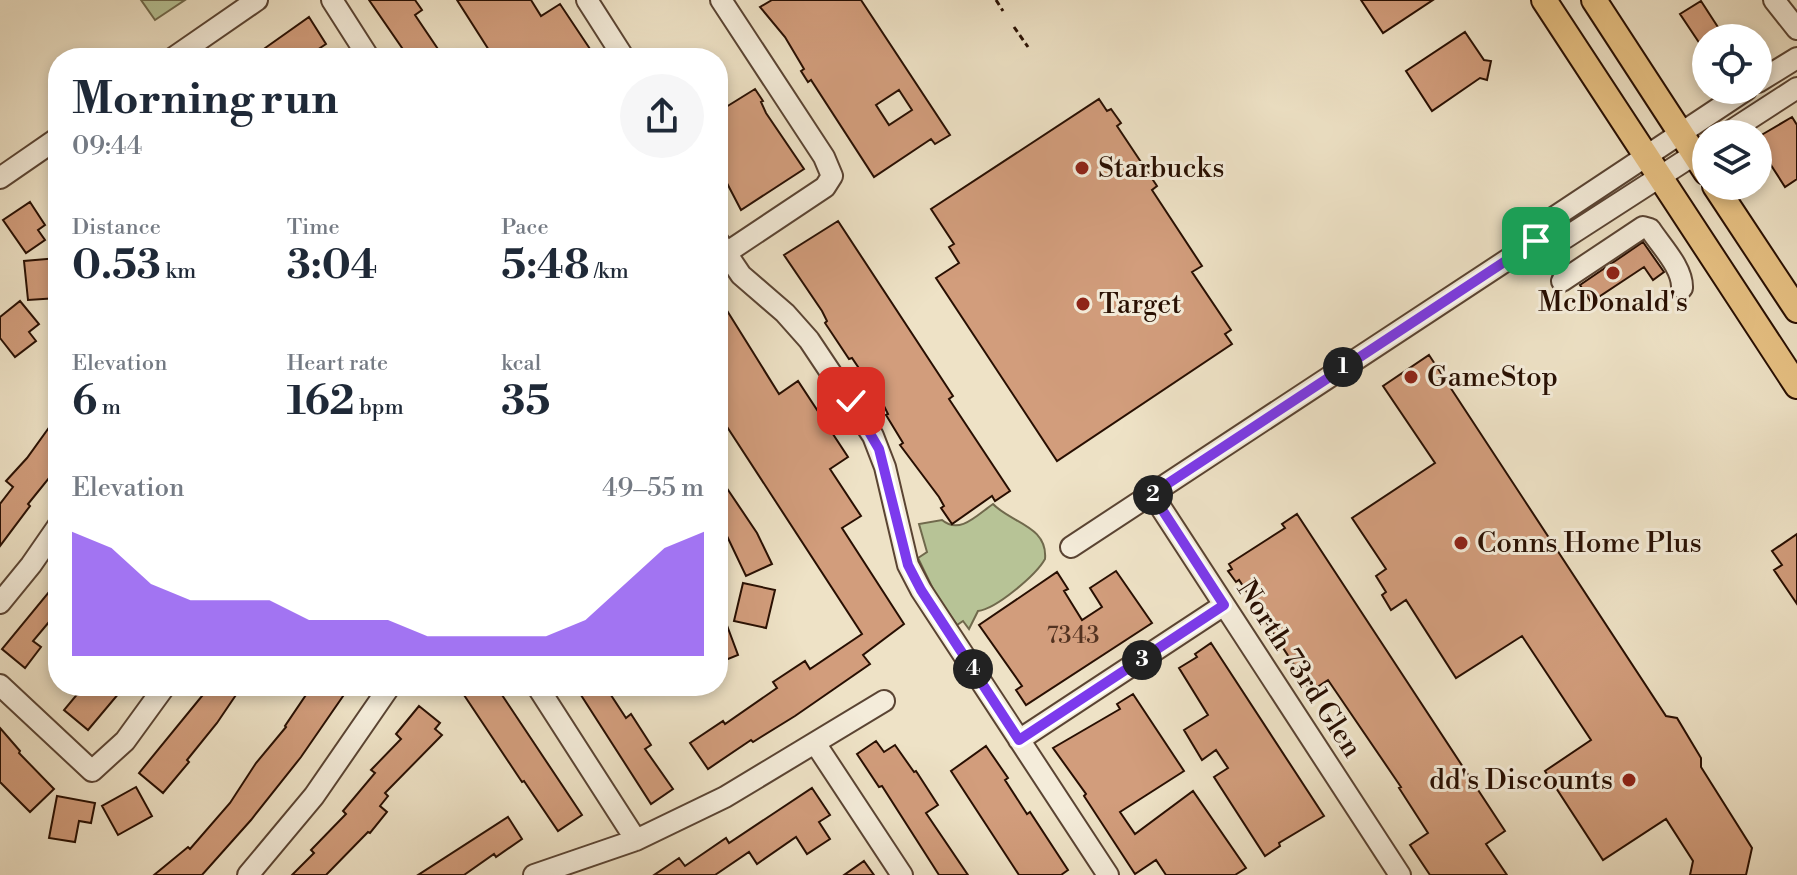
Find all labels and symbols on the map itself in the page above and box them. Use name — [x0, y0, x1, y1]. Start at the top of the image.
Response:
place label: Starbucks — [1098, 151, 1225, 186]
marker: Starbucks — [1073, 159, 1091, 177]
pin — [1502, 207, 1570, 275]
marker: McDonald's — [1604, 264, 1622, 282]
place label: McDonald's — [1538, 285, 1688, 320]
place label: Target — [1099, 287, 1181, 322]
marker: Target — [1074, 295, 1092, 313]
pin: 1 — [1323, 347, 1363, 387]
place label: GameStop — [1427, 360, 1558, 395]
pin — [817, 367, 885, 435]
marker: GameStop — [1402, 368, 1420, 386]
pin: 2 — [1133, 475, 1173, 515]
place label: Conns Home Plus — [1477, 526, 1702, 561]
marker: Conns Home Plus — [1452, 534, 1470, 552]
street label: North 73rd Glen — [1229, 574, 1370, 765]
house number: 7343 — [1046, 621, 1100, 651]
pin: 3 — [1122, 640, 1162, 680]
pin: 4 — [953, 649, 993, 689]
place label: dd's Discounts — [1429, 763, 1613, 798]
marker: dd's Discounts — [1620, 771, 1638, 789]

